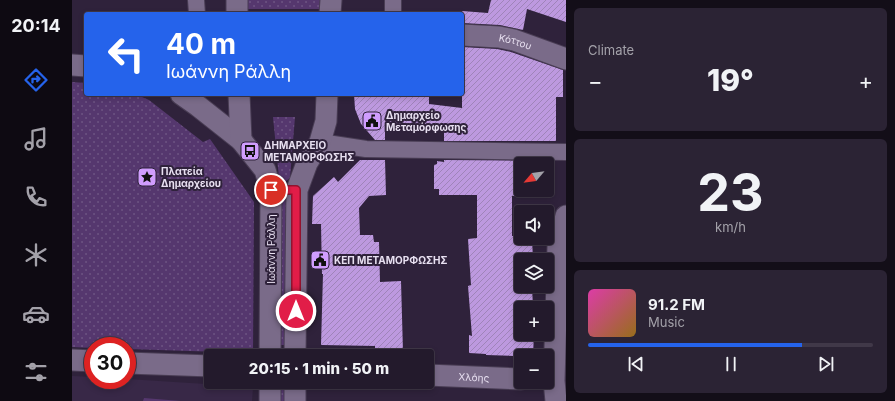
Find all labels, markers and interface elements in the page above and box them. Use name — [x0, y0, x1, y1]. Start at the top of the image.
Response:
text: 20:14 — [11, 15, 61, 36]
text: 40 m — [166, 27, 236, 61]
icon: left — [100, 28, 152, 80]
street label: Κόττου — [498, 31, 533, 52]
text: Climate — [588, 42, 634, 58]
text: Ιωάννη Ράλλη — [166, 61, 291, 82]
text: 19° — [707, 62, 754, 98]
icon: directions — [22, 66, 50, 94]
text: − — [588, 68, 603, 94]
text: + — [858, 68, 873, 94]
place label: Δημαρχείο Μεταμόρφωσης — [386, 109, 467, 134]
public building icon: Δημαρχείο Μεταμόρφωσης — [361, 110, 383, 132]
icon: music — [22, 125, 50, 153]
place label: ΔΗΜΑΡΧΕΙΟ ΜΕΤΑΜΟΡΦΩΣΗΣ — [264, 139, 354, 163]
bus stop icon: ΔΗΜΑΡΧΕΙΟ ΜΕΤΑΜΟΡΦΩΣΗΣ — [239, 140, 261, 162]
north arrow — [514, 157, 554, 197]
map controls — [514, 157, 554, 389]
text: 23 — [697, 161, 764, 224]
place label: Πλατεία Δημαρχείου — [161, 165, 221, 190]
place icon: Πλατεία Δημαρχείου — [136, 166, 158, 188]
pin — [254, 173, 288, 207]
icon: arrive — [260, 179, 282, 201]
icon: phone — [22, 183, 50, 211]
button: sound — [514, 205, 554, 245]
street label: Ιωάννη Ράλλη — [265, 214, 278, 284]
text: km/h — [715, 219, 746, 235]
icon: climate — [22, 241, 50, 269]
public building icon: ΚΕΠ ΜΕΤΑΜΟΡΦΩΣΗΣ — [309, 249, 331, 271]
button: layers — [514, 253, 554, 293]
place label: ΚΕΠ ΜΕΤΑΜΟΡΦΩΣΗΣ — [334, 254, 447, 266]
position arrow — [275, 290, 317, 332]
text: 91.2 FM — [648, 295, 705, 314]
icon: car — [22, 300, 50, 328]
button: + — [514, 301, 554, 341]
text: Music — [648, 314, 685, 330]
speed limit sign: 30 — [84, 337, 136, 389]
button: − — [514, 349, 554, 389]
icon: previous — [625, 353, 647, 375]
icon: pause — [720, 353, 742, 375]
icon: next — [815, 353, 837, 375]
icon: filters — [22, 358, 50, 386]
text: 20:15 · 1 min · 50 m — [249, 359, 389, 378]
street label: Χλόης — [458, 370, 490, 384]

